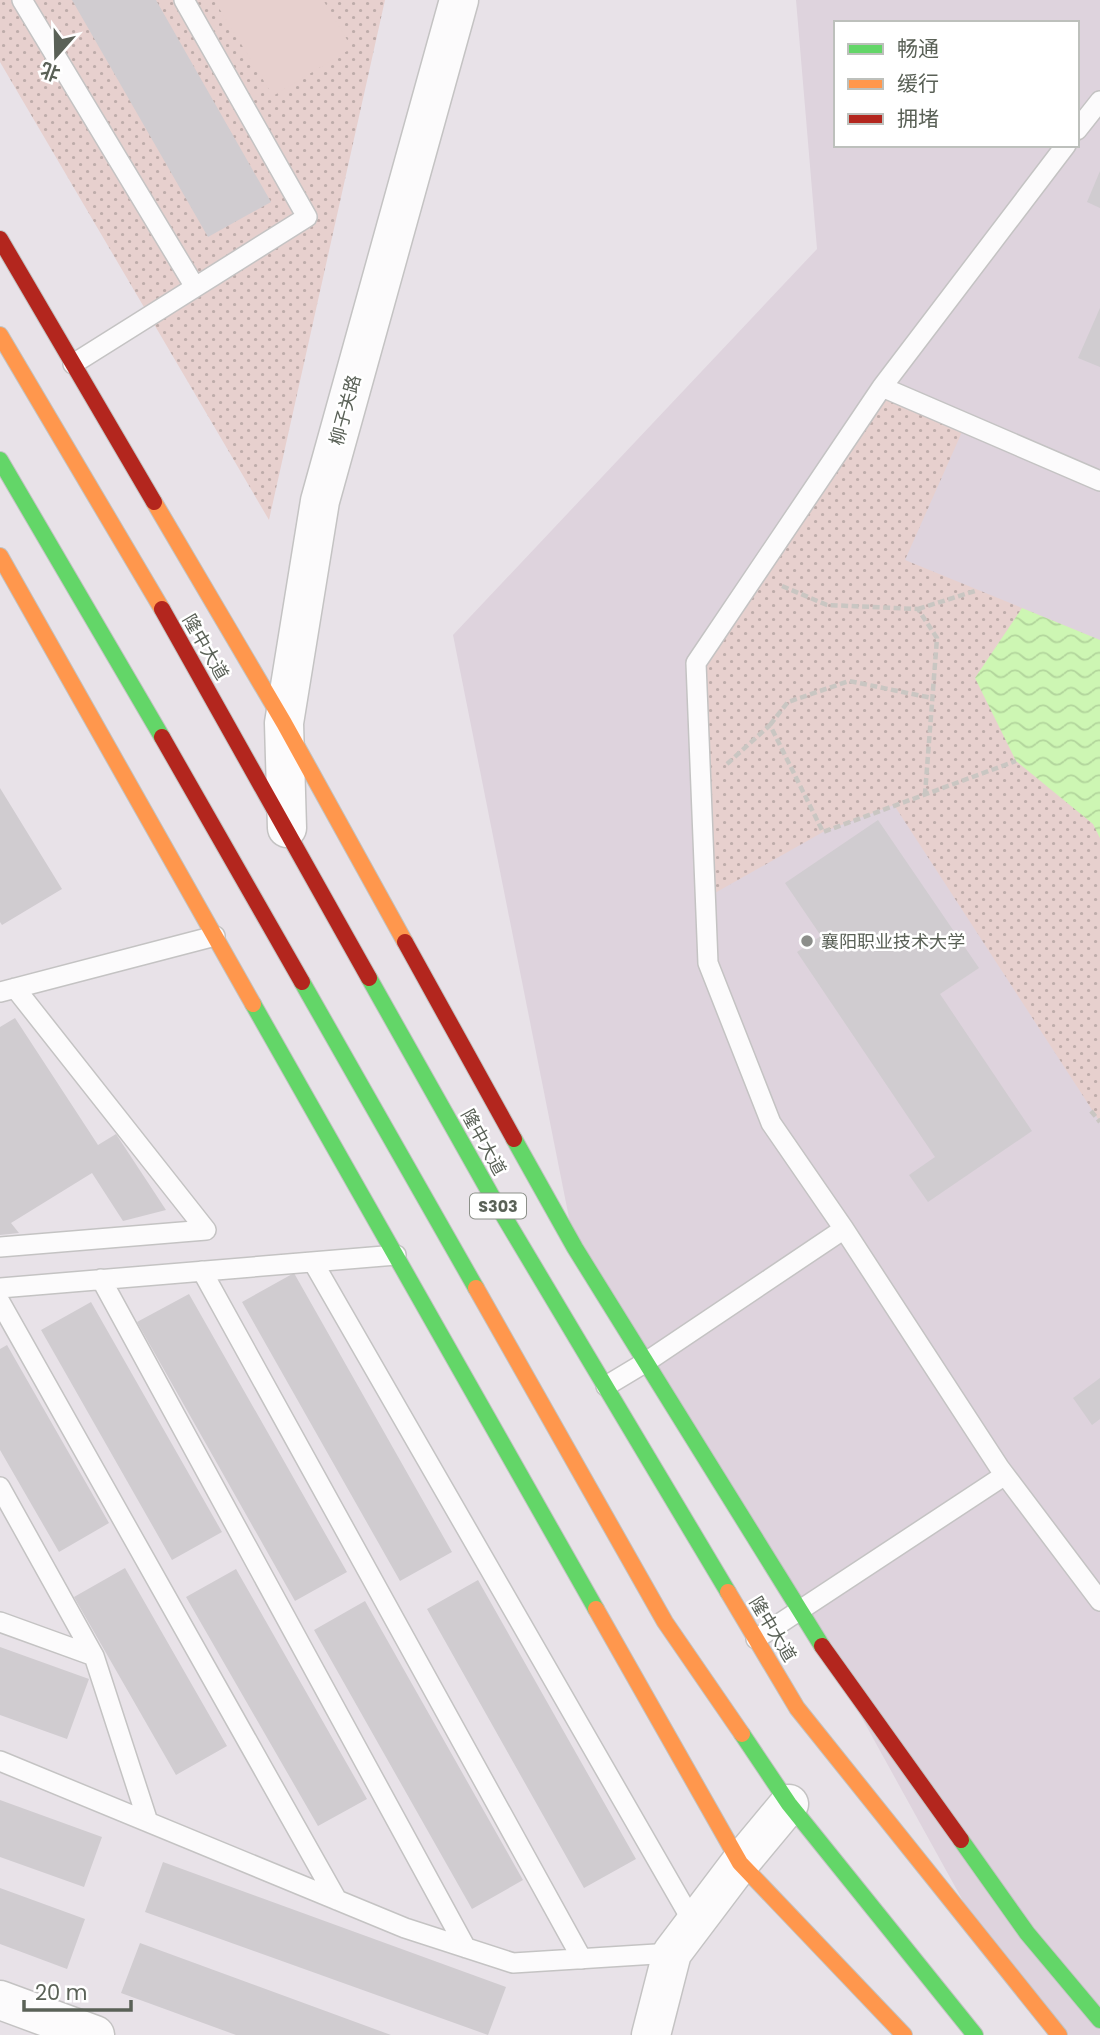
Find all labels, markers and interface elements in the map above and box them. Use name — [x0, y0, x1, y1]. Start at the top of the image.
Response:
north arrow — [21, 21, 91, 91]
legend — [834, 21, 1079, 147]
text: 畅通 — [897, 34, 939, 63]
text: 北 — [37, 56, 64, 87]
text: 缓行 — [897, 69, 939, 98]
text: 拥堵 — [897, 104, 939, 133]
street label: 柳子关路 — [324, 372, 366, 448]
street label: 隆中大道 — [177, 610, 235, 684]
place label: 襄阳职业技术大学 — [821, 929, 965, 954]
marker: 襄阳职业技术大学 — [799, 933, 815, 949]
street label: 隆中大道 — [456, 1104, 512, 1180]
road number: S303 — [470, 1194, 526, 1218]
street label: 隆中大道 — [744, 1592, 802, 1666]
scale bar — [24, 1968, 131, 2012]
text: 20 m — [35, 1978, 88, 2007]

